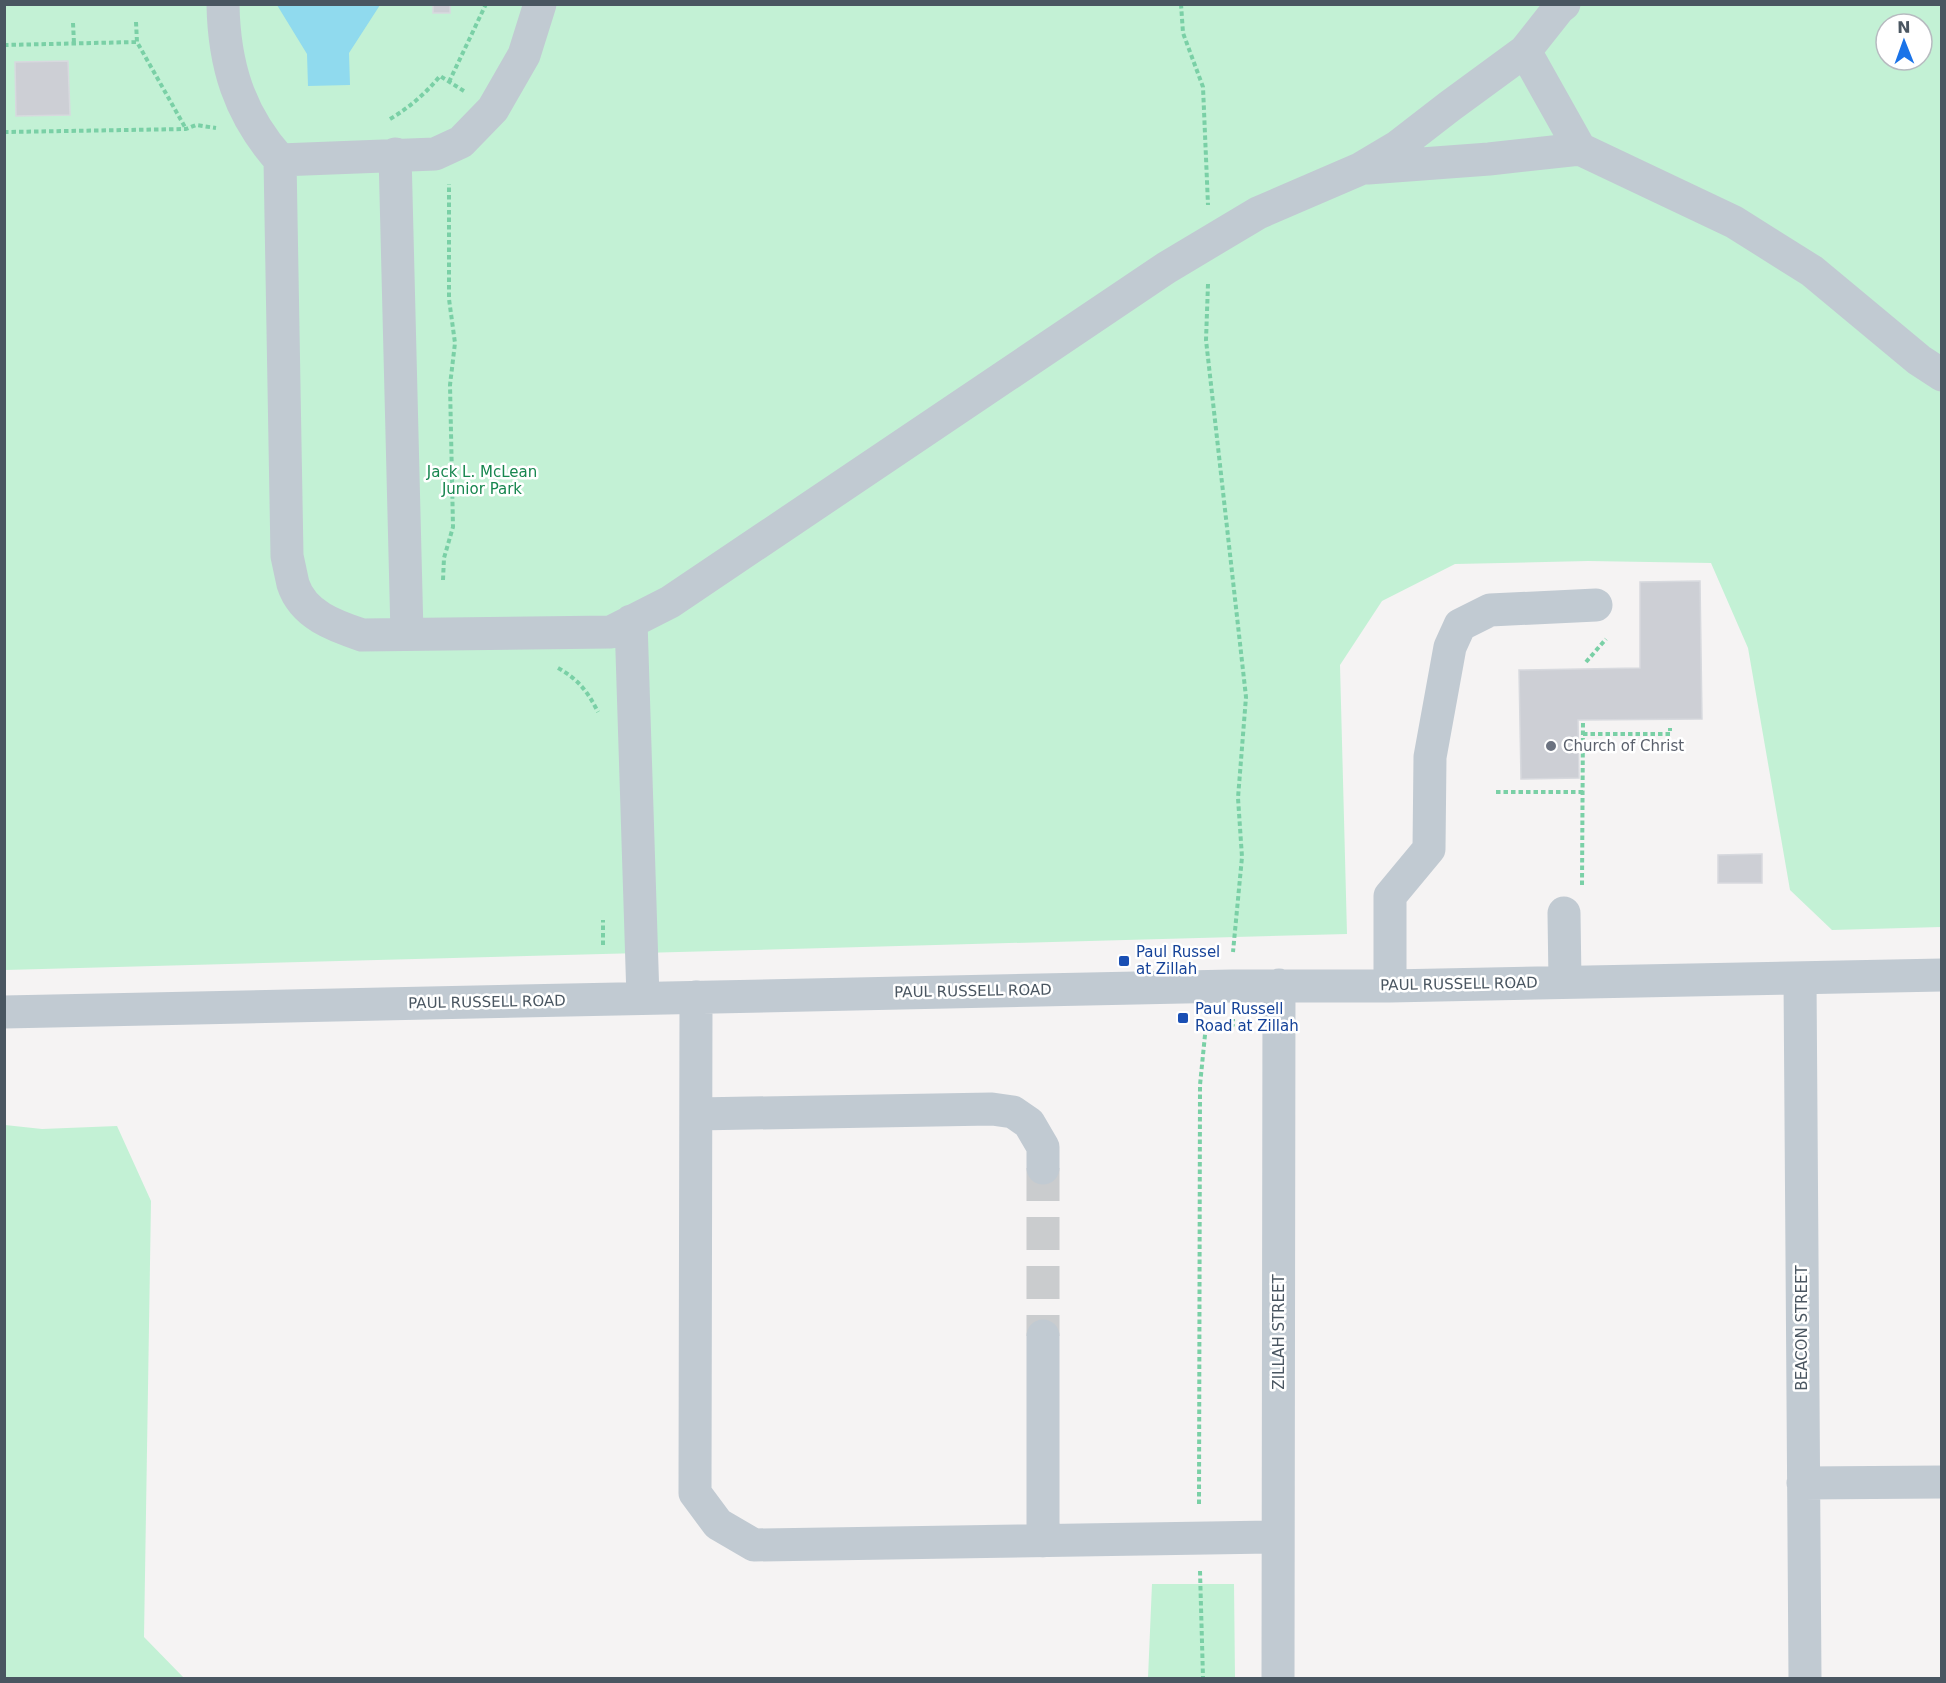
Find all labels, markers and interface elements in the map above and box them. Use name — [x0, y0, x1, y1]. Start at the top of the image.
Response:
north arrow — [1874, 12, 1934, 72]
text: N — [1897, 18, 1911, 37]
park label: Jack L. McLean Junior Park — [426, 463, 537, 498]
place label: Church of Christ — [1563, 737, 1684, 755]
marker: Church of Christ — [1544, 739, 1558, 753]
place label: Paul Russel at Zillah — [1136, 943, 1220, 978]
marker: Paul Russel at Zillah — [1117, 954, 1131, 968]
street label: PAUL RUSSELL ROAD — [1380, 974, 1538, 994]
street label: PAUL RUSSELL ROAD — [894, 981, 1052, 1001]
street label: PAUL RUSSELL ROAD — [408, 992, 566, 1012]
place label: Paul Russell Road at Zillah — [1195, 1000, 1299, 1035]
marker: Paul Russell Road at Zillah — [1176, 1011, 1190, 1025]
street label: BEACON STREET — [1793, 1265, 1811, 1391]
street label: ZILLAH STREET — [1270, 1274, 1288, 1390]

